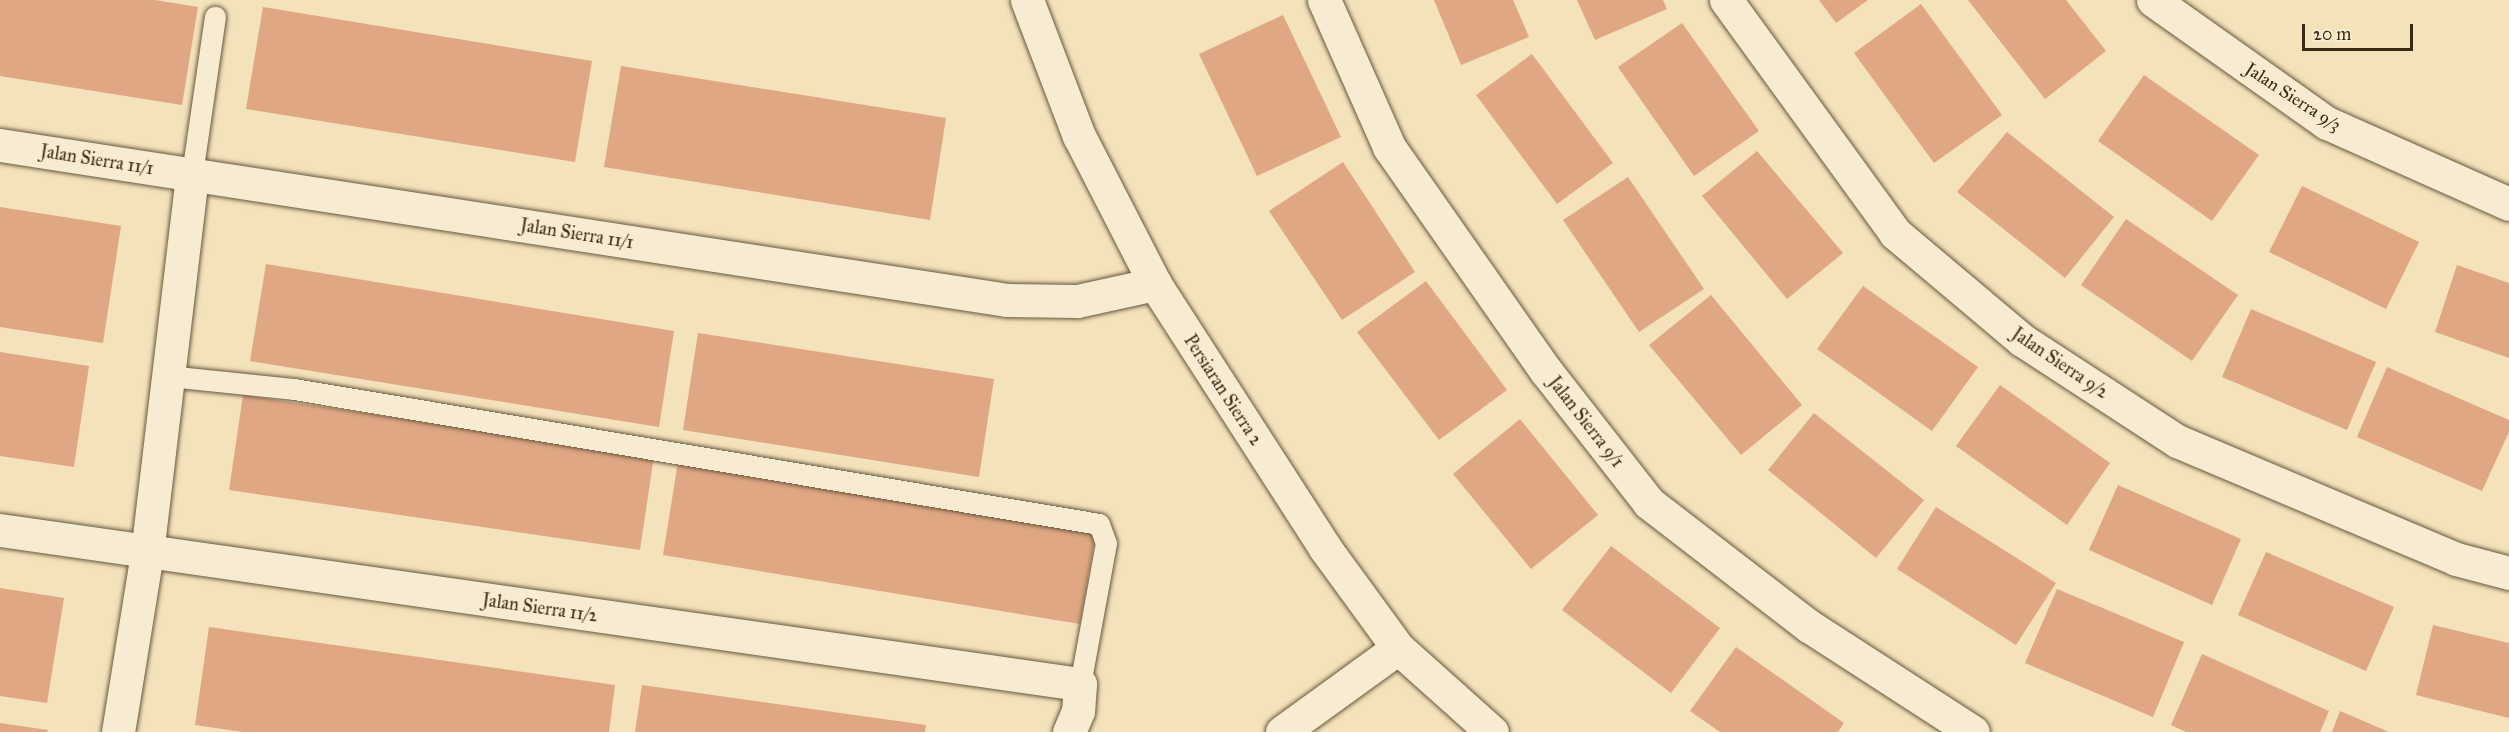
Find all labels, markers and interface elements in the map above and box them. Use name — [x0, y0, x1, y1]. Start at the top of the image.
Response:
scale bar — [2305, 12, 2416, 50]
text: 20 m — [2313, 23, 2351, 45]
street label: Jalan Sierra 9/3 — [2241, 58, 2345, 136]
street label: Jalan Sierra 11/1 — [39, 140, 155, 180]
street label: Jalan Sierra 11/1 — [519, 214, 635, 254]
street label: Jalan Sierra 9/2 — [2008, 323, 2112, 403]
street label: Persiaran Sierra 2 — [1179, 331, 1267, 449]
street label: Jalan Sierra 9/1 — [1544, 372, 1628, 472]
street label: Jalan Sierra 11/2 — [481, 589, 599, 627]

